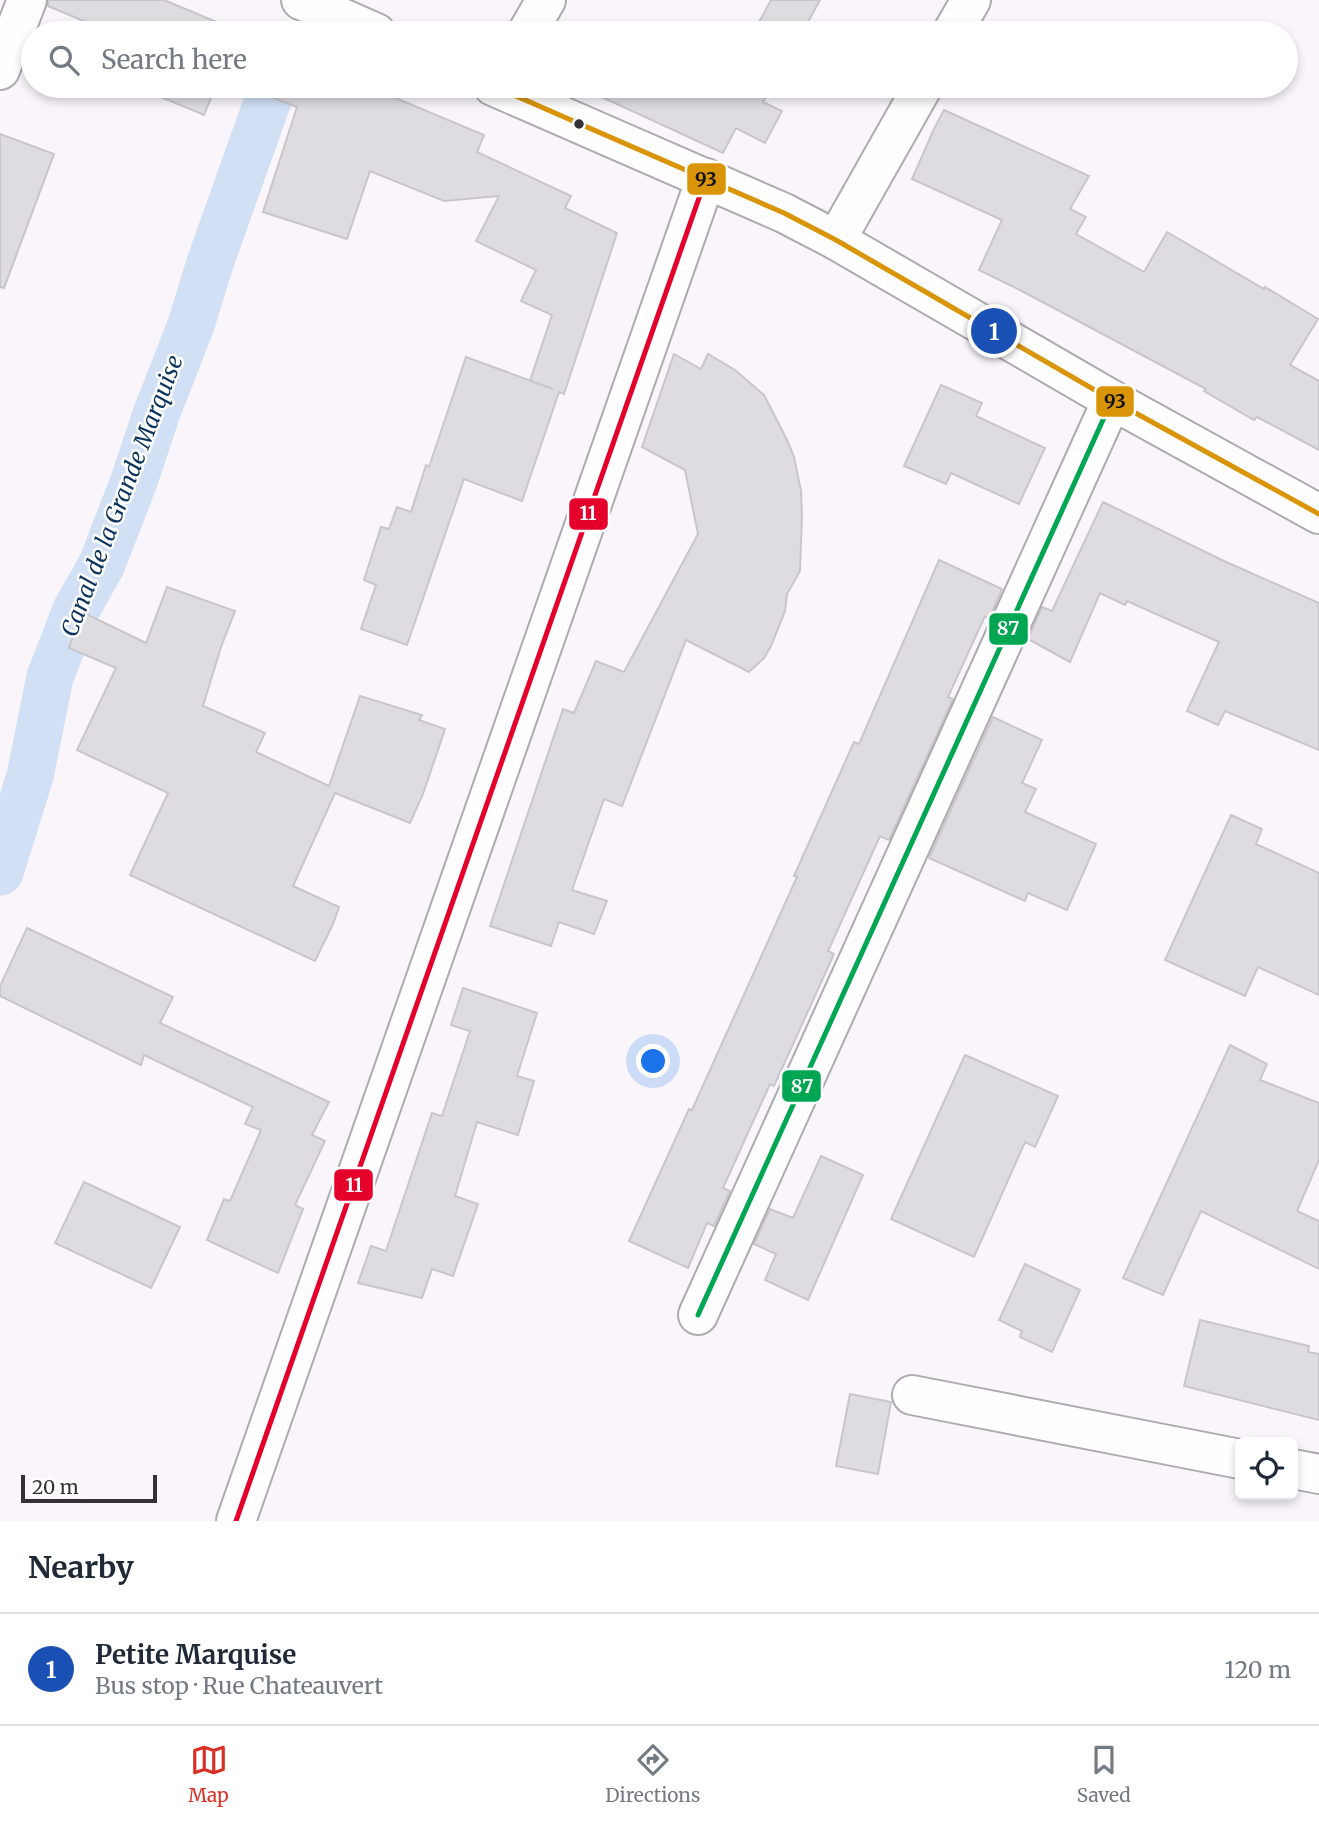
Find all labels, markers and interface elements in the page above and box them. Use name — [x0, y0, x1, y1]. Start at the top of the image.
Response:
search box — [21, 21, 1298, 98]
icon: search — [45, 41, 83, 79]
text: Search here — [101, 43, 247, 76]
unlabelled marker — [572, 117, 586, 131]
line badge: 93 — [686, 162, 727, 196]
text: 93 — [695, 167, 717, 191]
pin: 1 — [971, 305, 1017, 357]
water label: Canal de la Grande Marquise — [54, 351, 189, 641]
line badge: 93 — [1095, 385, 1135, 418]
text: 93 — [1104, 389, 1126, 413]
line badge: 11 — [568, 497, 609, 531]
text: 11 — [579, 501, 597, 525]
line badge: 87 — [988, 612, 1029, 646]
text: 87 — [997, 616, 1019, 640]
your location — [636, 1044, 670, 1078]
line badge: 87 — [781, 1069, 822, 1103]
text: 87 — [791, 1074, 813, 1098]
line badge: 11 — [333, 1168, 374, 1202]
text: 11 — [345, 1173, 363, 1197]
map controls — [1235, 1437, 1298, 1500]
button: locate — [1235, 1437, 1298, 1500]
scale bar — [21, 1472, 158, 1504]
text: 20 m — [32, 1475, 79, 1499]
text: Nearby — [28, 1548, 134, 1586]
text: Petite Marquise — [95, 1638, 296, 1671]
text: 1 — [46, 1655, 56, 1684]
text: 120 m — [1225, 1655, 1291, 1684]
text: Bus stop · Rue Chateauvert — [95, 1671, 383, 1700]
tab: Map — [188, 1741, 229, 1807]
tab: Directions — [605, 1741, 700, 1807]
tab: Saved — [1077, 1741, 1131, 1807]

